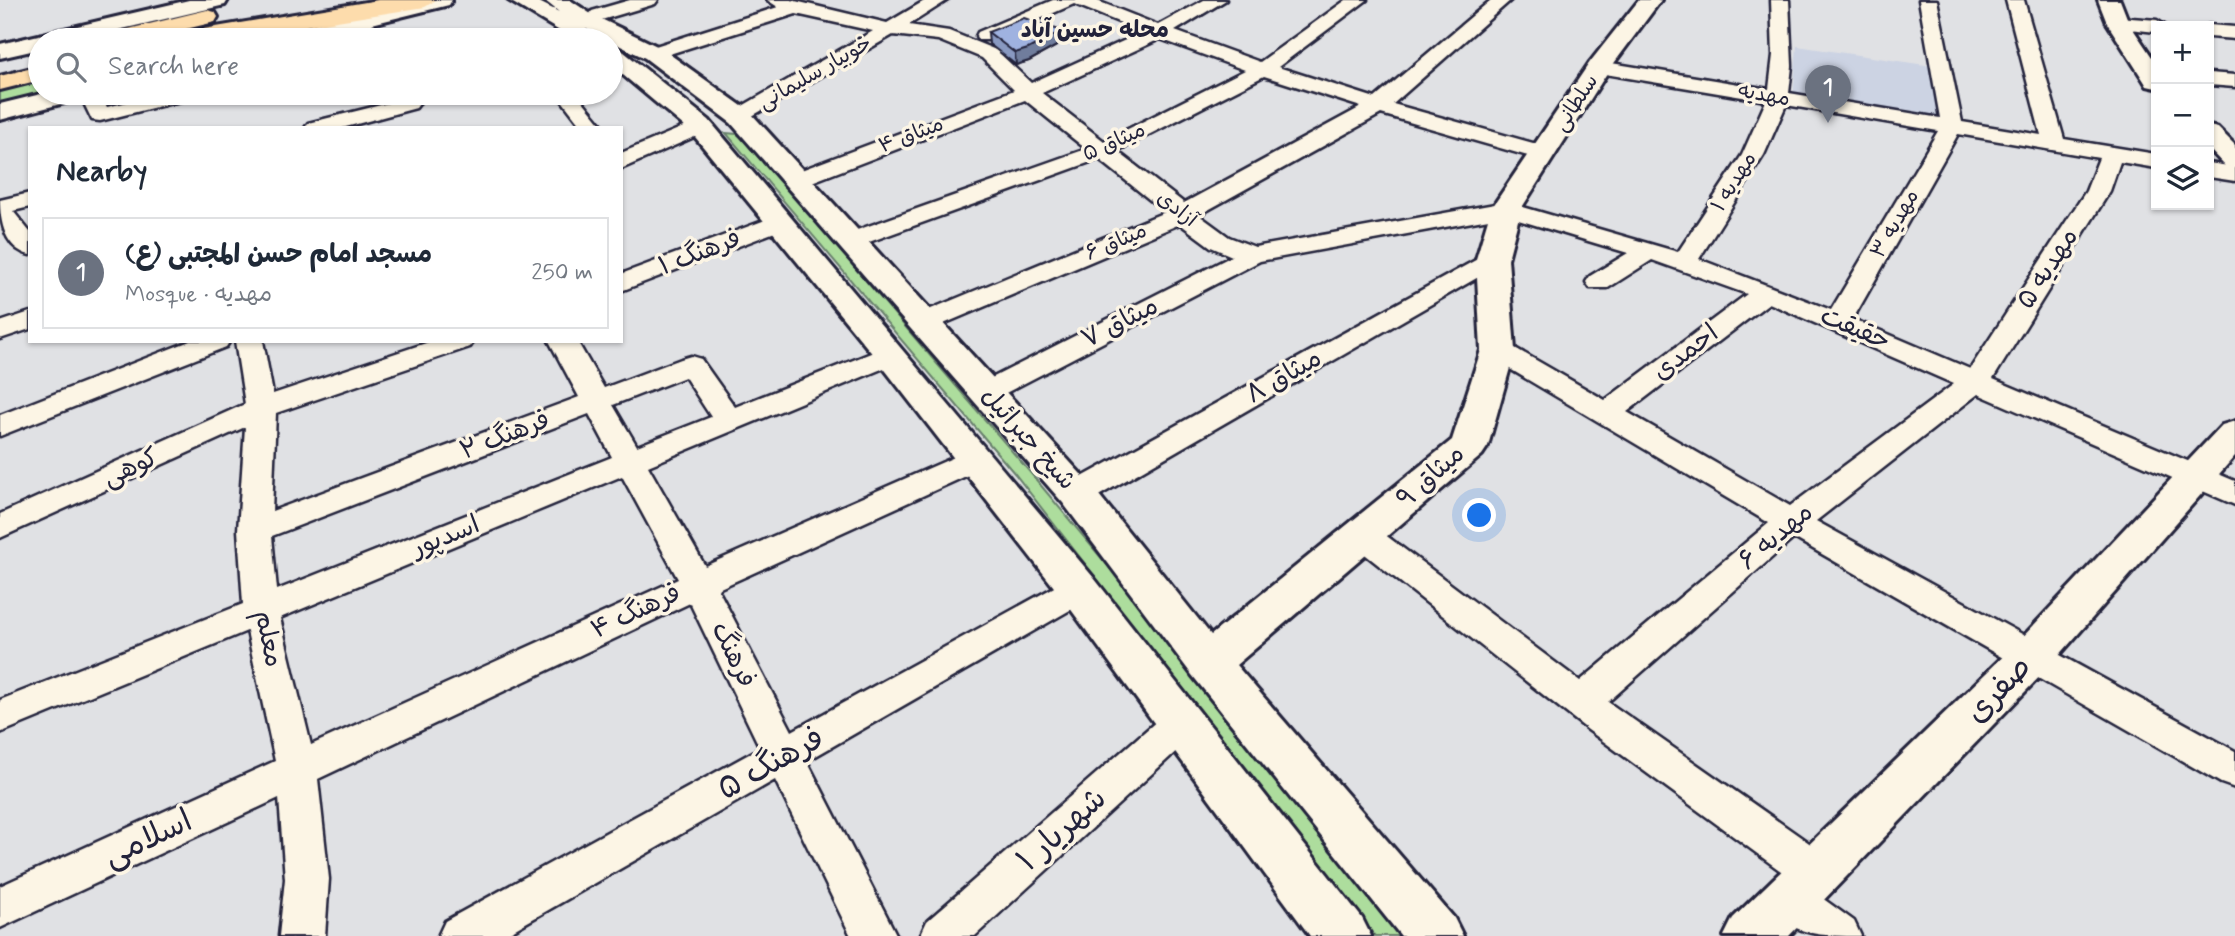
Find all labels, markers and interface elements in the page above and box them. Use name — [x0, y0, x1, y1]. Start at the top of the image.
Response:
district label: محله حسین آباد — [1021, 16, 1169, 46]
map controls — [2151, 21, 2214, 210]
button: + — [2151, 21, 2214, 84]
search box — [28, 28, 623, 105]
street label: خوبیار سلیمانی — [753, 29, 877, 117]
icon: search — [52, 48, 90, 86]
text: Search here — [108, 50, 239, 84]
pin: 1 — [1805, 65, 1851, 123]
street label: سلطانی — [1547, 69, 1605, 137]
street label: مهدیه — [1736, 77, 1792, 113]
button: − — [2151, 84, 2214, 147]
street label: میثاق ۴ — [875, 110, 947, 160]
street label: میثاق ۵ — [1078, 116, 1150, 168]
street label: مهدیه ۱ — [1705, 147, 1763, 217]
button: layers — [2151, 147, 2214, 210]
text: Nearby — [56, 152, 147, 191]
street label: آزادی — [1151, 184, 1204, 234]
street label: مهدیه ۳ — [1864, 184, 1926, 264]
street label: میثاق ۶ — [1081, 217, 1151, 267]
street label: فرهنگ ۱ — [654, 222, 746, 284]
street label: مهدیه ۵ — [2009, 222, 2087, 316]
text: مسجد امام حسن المجتبی (ع) — [125, 238, 432, 272]
text: 1 — [76, 258, 86, 288]
text: 250 m — [531, 258, 593, 288]
text: Mosque · مهدیه — [125, 280, 272, 310]
street label: میثاق ۷ — [1076, 289, 1164, 357]
street label: حقیقت — [1815, 299, 1895, 359]
street label: احمدی — [1646, 317, 1726, 389]
street label: میثاق ۸ — [1240, 342, 1328, 412]
street label: شیخ جبرائیل — [973, 380, 1083, 498]
street label: فرهنگ ۲ — [455, 403, 555, 469]
street label: میثاق ۹ — [1390, 438, 1472, 516]
street label: کوهی — [98, 441, 164, 495]
street label: مهدیه ۶ — [1732, 496, 1820, 578]
your location — [1462, 498, 1496, 532]
street label: اسدپور — [405, 508, 485, 567]
street label: فرهنگ ۴ — [585, 576, 687, 648]
street label: معلم — [245, 608, 290, 670]
street label: فرهنگ — [703, 617, 763, 693]
street label: صفری — [1957, 647, 2041, 733]
street label: فرهنگ ۵ — [710, 718, 832, 810]
street label: شهریار ۱ — [1008, 778, 1116, 882]
street label: اسلامی — [97, 800, 199, 878]

